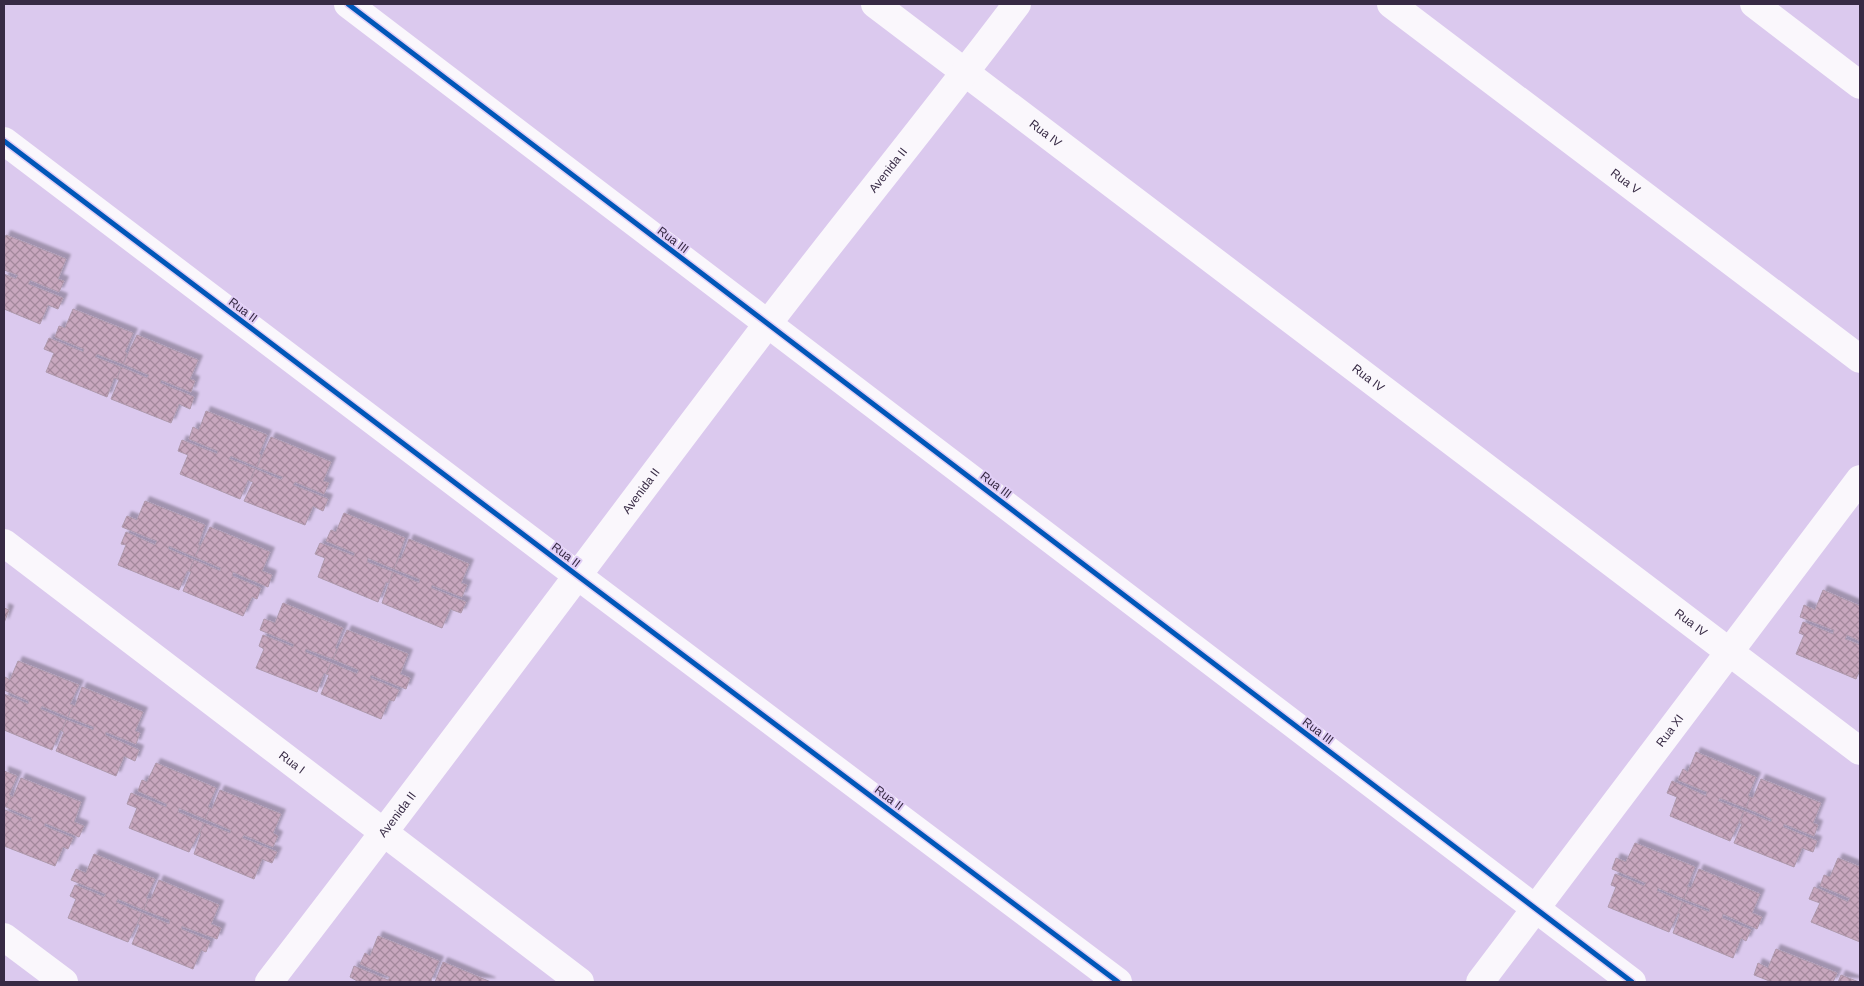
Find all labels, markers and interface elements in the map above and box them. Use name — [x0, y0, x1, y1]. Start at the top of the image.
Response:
street label: Rua IV — [1027, 117, 1064, 150]
street label: Avenida II — [866, 145, 910, 195]
street label: Rua V — [1608, 166, 1643, 197]
street label: Rua III — [655, 224, 691, 256]
street label: Rua II — [226, 295, 260, 325]
street label: Rua IV — [1349, 361, 1387, 395]
street label: Avenida II — [620, 466, 663, 517]
street label: Rua III — [978, 469, 1014, 501]
street label: Rua II — [549, 540, 583, 570]
street label: Rua IV — [1672, 606, 1710, 639]
street label: Rua XI — [1653, 712, 1687, 750]
street label: Rua III — [1300, 715, 1336, 747]
street label: Rua I — [276, 748, 308, 777]
street label: Rua II — [872, 783, 906, 813]
street label: Avenida II — [376, 789, 419, 840]

